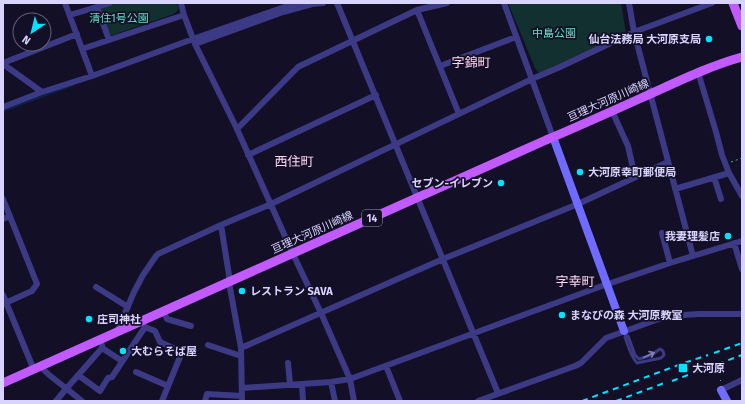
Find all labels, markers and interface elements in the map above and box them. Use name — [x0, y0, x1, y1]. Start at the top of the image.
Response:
north arrow — [12, 12, 52, 52]
park label: 清住1号公園 — [89, 12, 149, 25]
park label: 中島公園 — [532, 27, 576, 40]
text: N — [20, 32, 33, 47]
place label: 仙台法務局 大河原支局 — [588, 33, 701, 46]
marker: 仙台法務局 大河原支局 — [704, 34, 714, 44]
district label: 字錦町 — [451, 55, 491, 70]
street label: 亘理大河原川崎線 — [565, 77, 651, 124]
district label: 西住町 — [274, 154, 314, 169]
place label: 大河原幸町郵便局 — [588, 166, 676, 179]
marker: 大河原幸町郵便局 — [575, 167, 585, 177]
place label: セブン-イレブン — [412, 177, 493, 190]
marker: セブン-イレブン — [496, 178, 506, 188]
street label: 亘理大河原川崎線 — [269, 209, 355, 256]
road number: 14 — [362, 210, 382, 226]
place label: 我妻理髪店 — [665, 230, 720, 243]
marker: 我妻理髪店 — [723, 231, 733, 241]
district label: 字幸町 — [555, 274, 595, 289]
place label: レストラン SAVA — [250, 285, 333, 298]
marker: レストラン SAVA — [237, 286, 247, 296]
place label: まなびの森 大河原教室 — [570, 309, 683, 322]
marker: まなびの森 大河原教室 — [557, 310, 567, 320]
place label: 庄司神社 — [97, 313, 141, 326]
marker: 庄司神社 — [84, 314, 94, 324]
place label: 大むらそば屋 — [131, 345, 197, 358]
marker: 大むらそば屋 — [118, 346, 128, 356]
one-way arrow — [642, 351, 654, 358]
marker: 大河原 — [677, 362, 689, 374]
place label: 大河原 — [692, 362, 725, 375]

